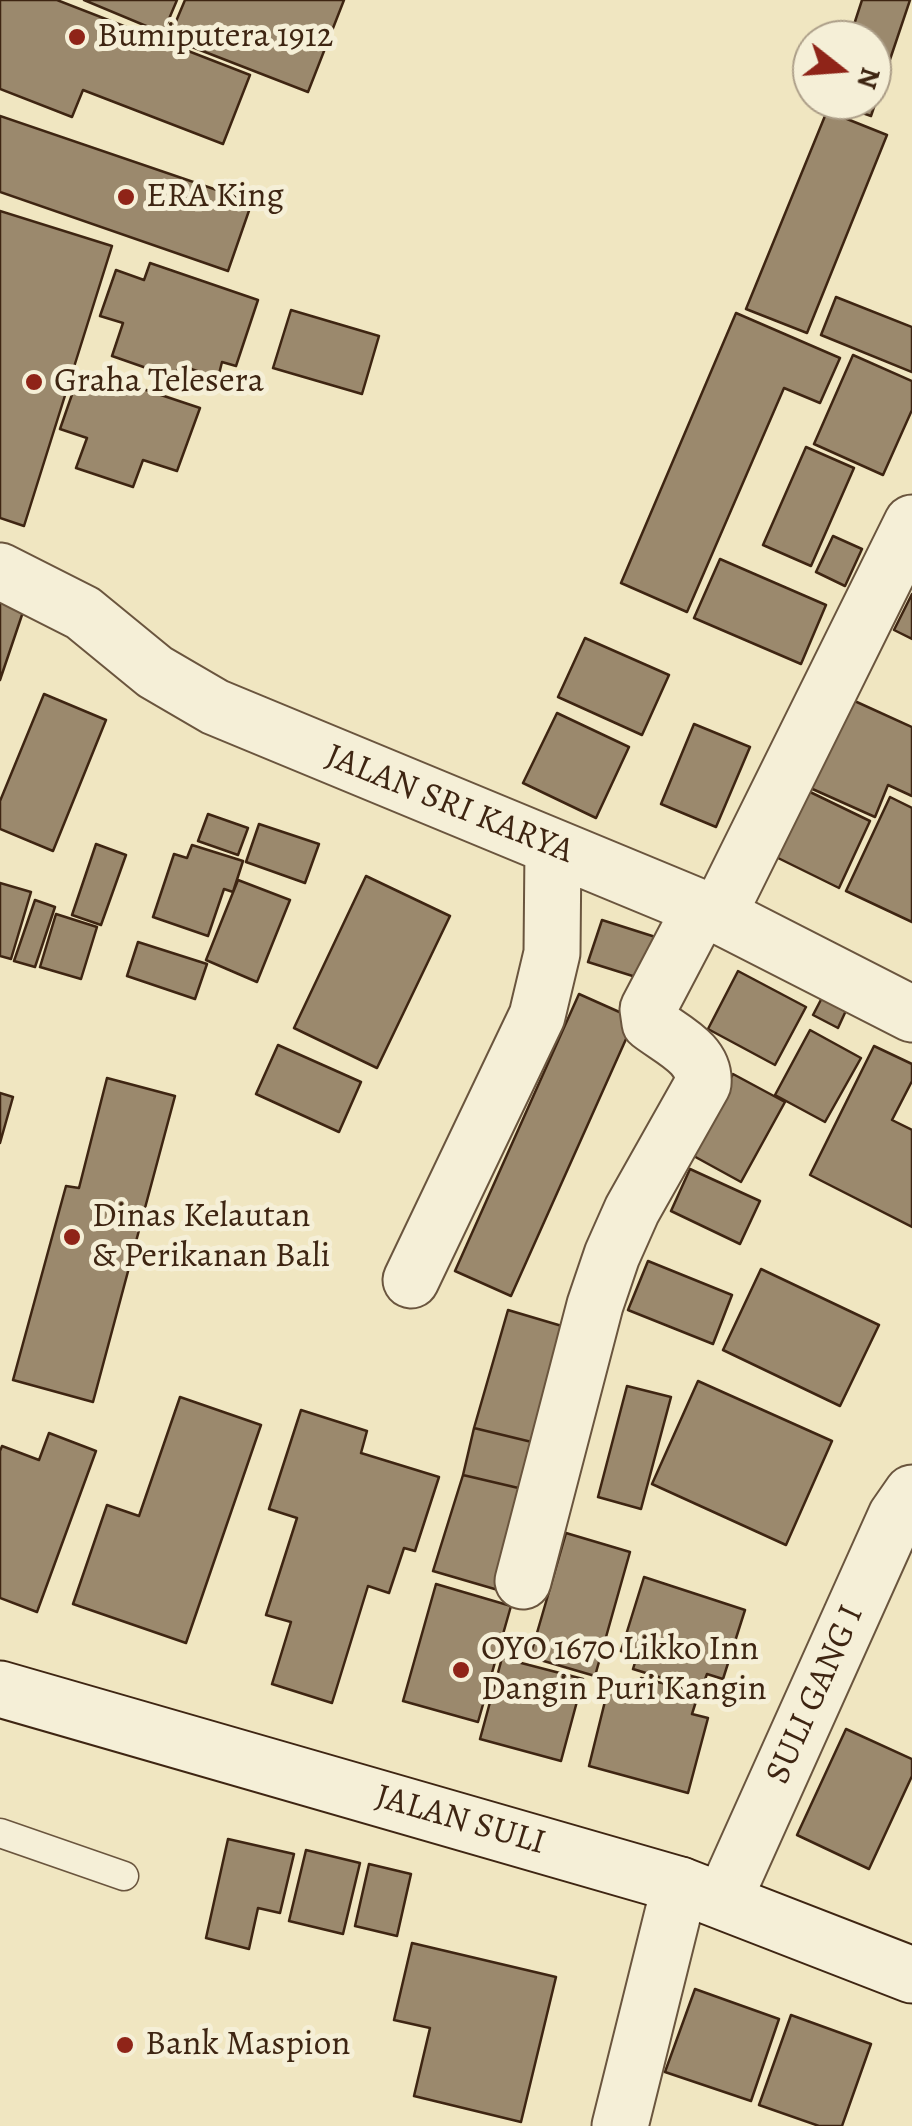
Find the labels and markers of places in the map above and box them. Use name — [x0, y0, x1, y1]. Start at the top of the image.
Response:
place label: Bumiputera 1912 — [97, 16, 333, 58]
marker: Bumiputera 1912 — [66, 26, 88, 48]
place label: ERA King — [146, 176, 284, 218]
marker: ERA King — [115, 186, 137, 208]
place label: Graha Telesera — [54, 361, 264, 403]
marker: Graha Telesera — [23, 371, 45, 393]
place label: Dinas Kelautan & Perikanan Bali — [92, 1196, 330, 1278]
marker: Dinas Kelautan & Perikanan Bali — [61, 1226, 83, 1248]
place label: OYO 1670 Likko Inn Dangin Puri Kangin — [481, 1629, 767, 1711]
marker: OYO 1670 Likko Inn Dangin Puri Kangin — [450, 1659, 472, 1681]
place label: Bank Maspion — [145, 2024, 350, 2066]
marker: Bank Maspion — [114, 2034, 136, 2056]

